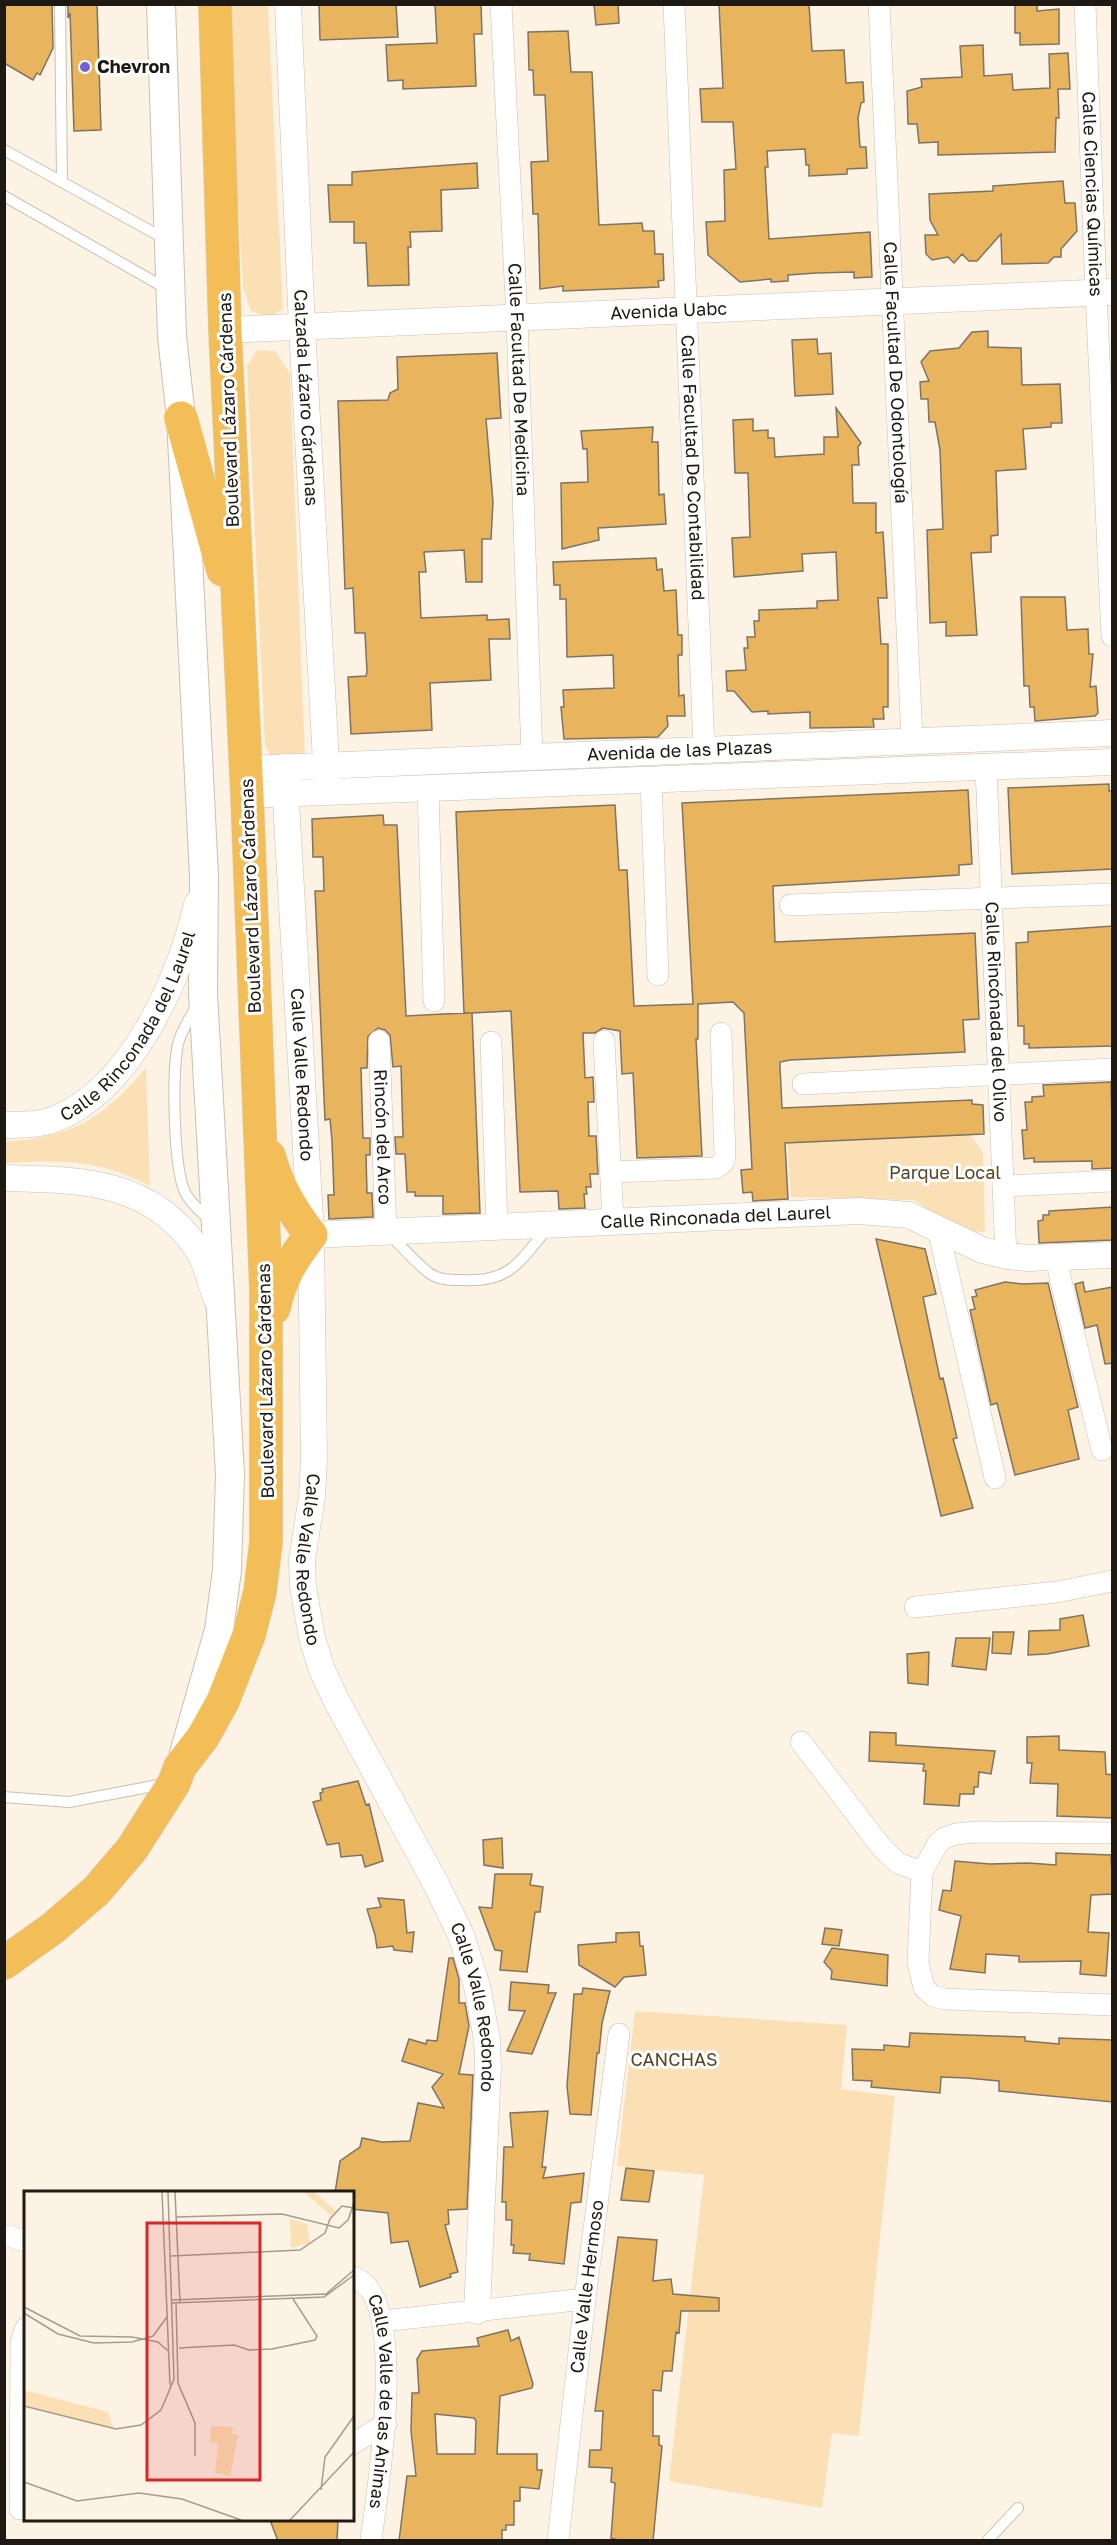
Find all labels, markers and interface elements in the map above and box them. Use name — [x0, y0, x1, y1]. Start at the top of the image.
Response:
place label: Chevron — [97, 55, 170, 77]
marker: Chevron — [78, 60, 92, 74]
street label: Calle Ciencias Químicas — [1078, 91, 1108, 297]
street label: Calle Facultad De Odontología — [880, 241, 913, 504]
street label: Calle Facultad De Medicina — [504, 262, 535, 497]
street label: Calzada Lázaro Cárdenas — [290, 289, 324, 507]
street label: Boulevard Lázaro Cárdenas — [213, 292, 243, 528]
street label: Avenida Uabc — [610, 296, 728, 323]
street label: Calle Facultad De Contabilidad — [677, 334, 710, 601]
street label: Avenida de las Plazas — [586, 735, 773, 765]
street label: Boulevard Lázaro Cárdenas — [235, 778, 265, 1014]
street label: Calle Rincónada del Olivo — [981, 901, 1013, 1123]
street label: Calle Rinconada del Laurel — [56, 928, 199, 1125]
street label: Calle Valle Redondo — [287, 987, 319, 1162]
street label: Rincón del Arco — [370, 1069, 397, 1205]
park label: Parque Local — [889, 1161, 1001, 1183]
street label: Calle Rinconada del Laurel — [600, 1200, 832, 1232]
street label: Boulevard Lázaro Cárdenas — [252, 1263, 278, 1499]
street label: Calle Valle Redondo — [291, 1473, 326, 1648]
street label: Calle Valle Redondo — [446, 1918, 500, 2093]
park label: CANCHAS — [631, 2048, 717, 2070]
inset map — [24, 2191, 354, 2521]
street label: Calle Valle Hermoso — [565, 2199, 608, 2374]
street label: Calle Valle de las Animas — [364, 2290, 398, 2510]

